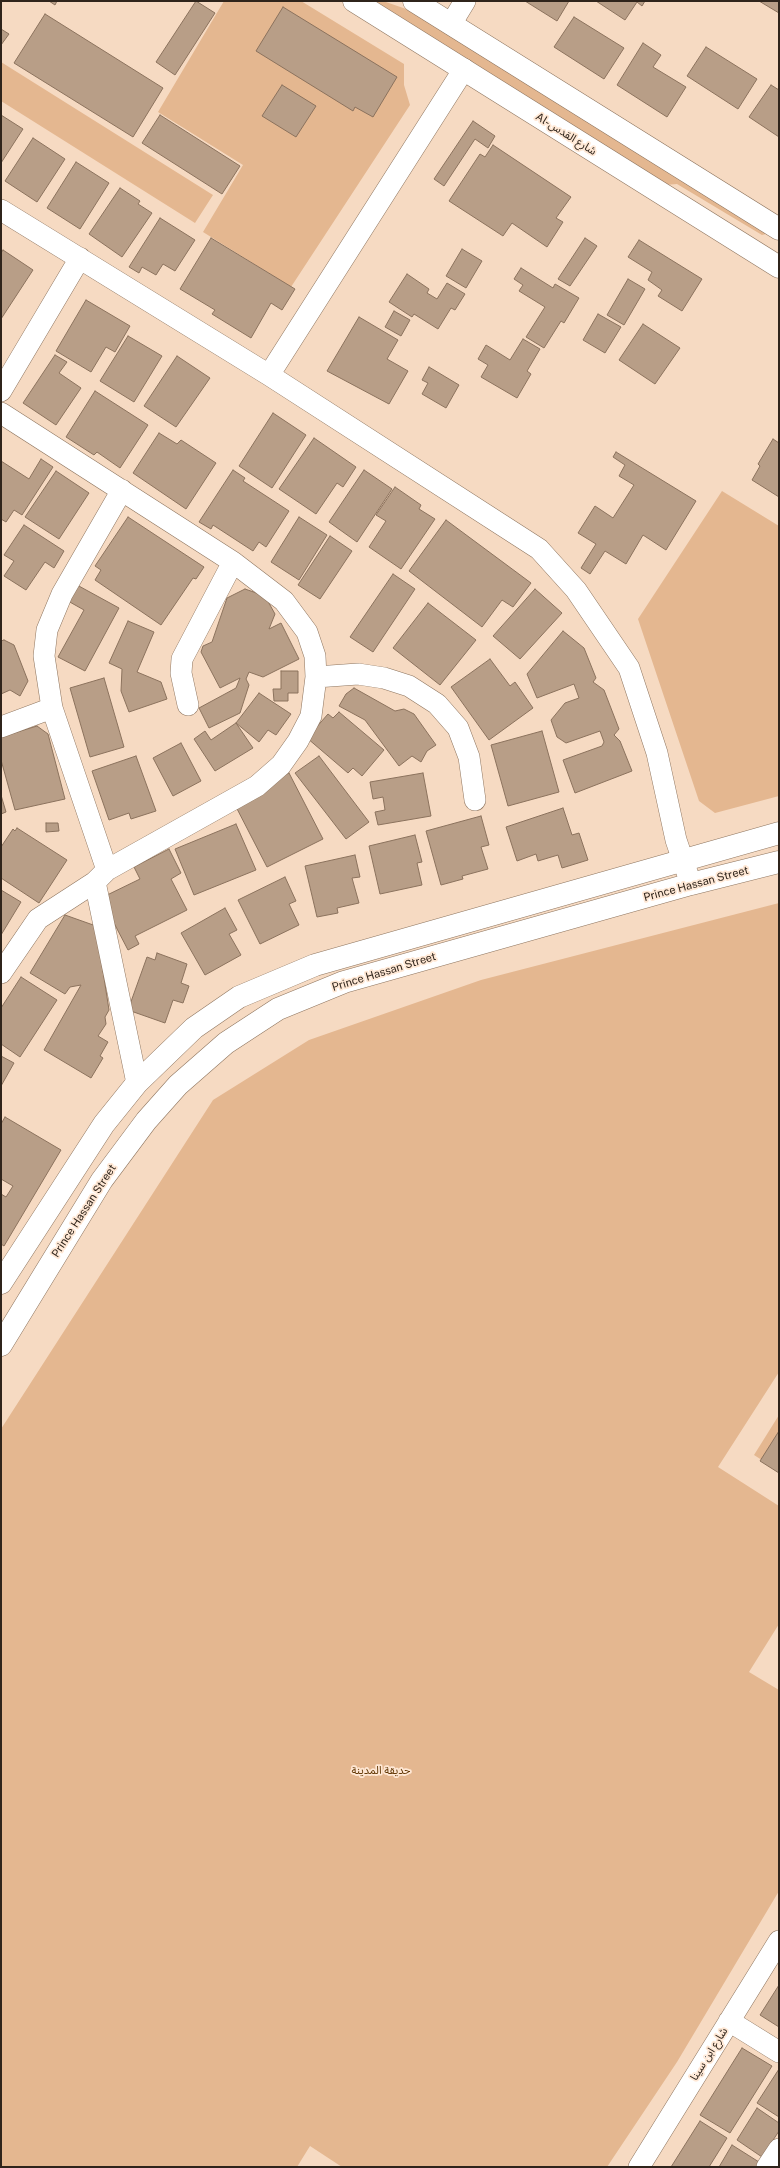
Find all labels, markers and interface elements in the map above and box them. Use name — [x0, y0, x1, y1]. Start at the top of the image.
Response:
street label: Al-شارع القدس — [533, 110, 599, 158]
street label: Prince Hassan Street — [642, 864, 750, 904]
street label: Prince Hassan Street — [330, 950, 438, 994]
street label: Prince Hassan Street — [49, 1162, 119, 1260]
park label: حديقة المدينة — [351, 1764, 411, 1778]
street label: شارع ابن سينا — [687, 2025, 731, 2083]

